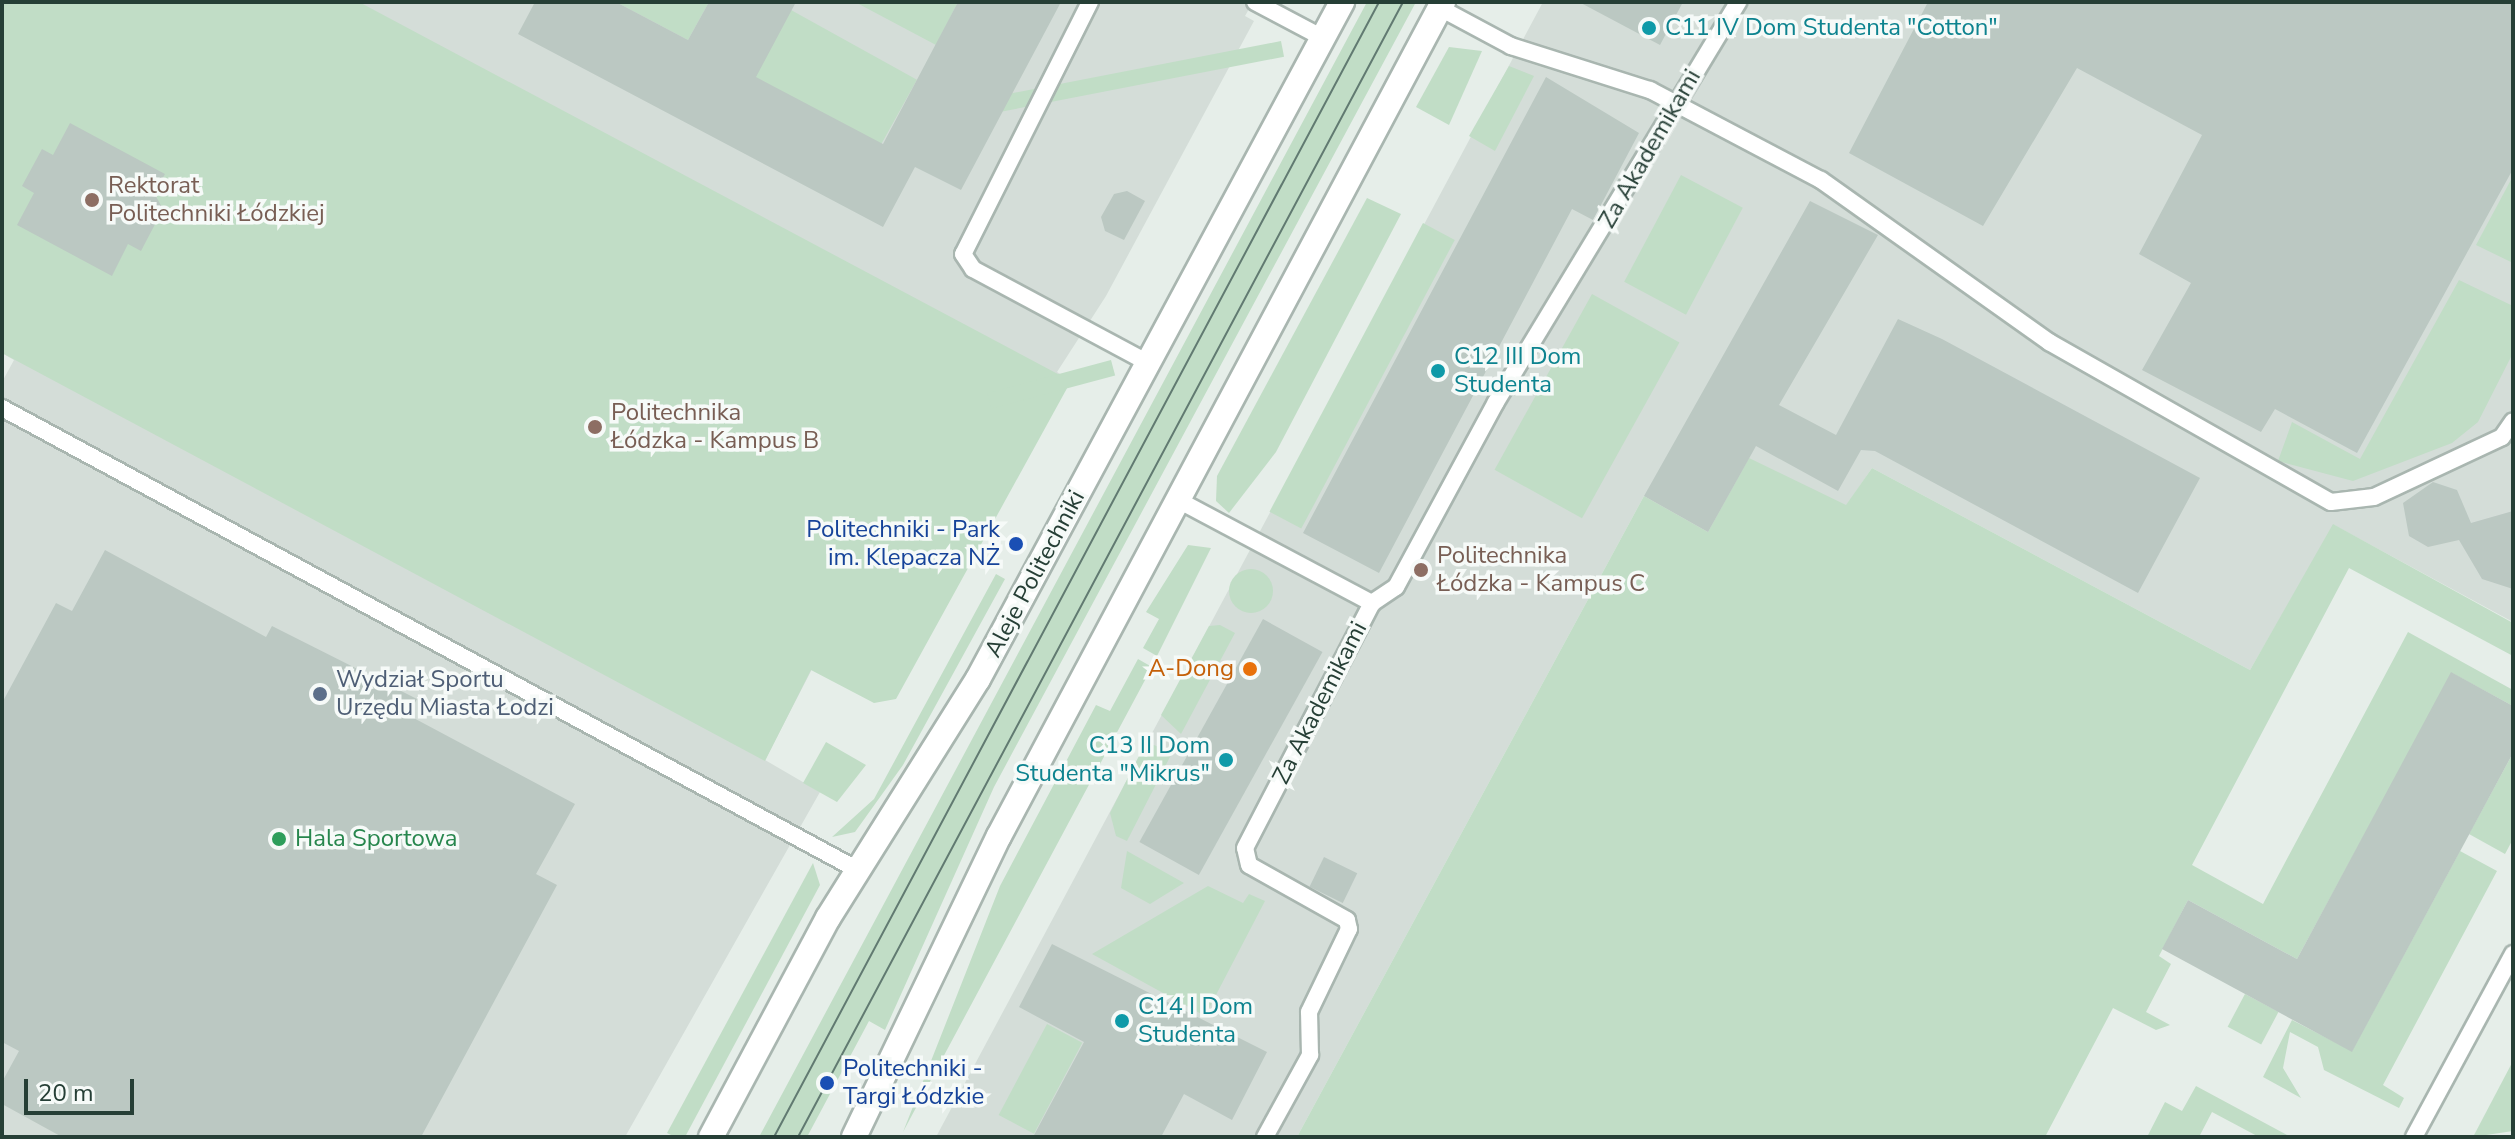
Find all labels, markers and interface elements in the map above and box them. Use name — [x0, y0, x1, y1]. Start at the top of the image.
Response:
place label: C11 IV Dom Studenta "Cotton" — [1665, 14, 1998, 42]
marker: C11 IV Dom Studenta "Cotton" — [1640, 19, 1658, 37]
street label: Za Akademikami — [1593, 65, 1707, 233]
place label: Rektorat Politechniki Łódzkiej — [108, 172, 325, 228]
marker: Rektorat Politechniki Łódzkiej — [83, 191, 101, 209]
place label: C12 III Dom Studenta — [1454, 343, 1581, 399]
marker: C12 III Dom Studenta — [1429, 362, 1447, 380]
place label: Politechnika Łódzka - Kampus B — [611, 399, 819, 455]
marker: Politechnika Łódzka - Kampus B — [586, 418, 604, 436]
street label: Aleje Politechniki — [979, 486, 1091, 662]
place label: Politechniki - Park im. Klepacza NŻ — [806, 516, 1000, 572]
marker: Politechniki - Park im. Klepacza NŻ — [1007, 535, 1025, 553]
place label: Politechnika Łódzka - Kampus C — [1437, 542, 1645, 598]
marker: Politechnika Łódzka - Kampus C — [1412, 561, 1430, 579]
street label: Za Akademikami — [1267, 617, 1373, 789]
place label: A-Dong — [1148, 655, 1234, 683]
marker: A-Dong — [1241, 660, 1259, 678]
place label: Wydział Sportu Urzędu Miasta Łodzi — [336, 666, 554, 722]
marker: Wydział Sportu Urzędu Miasta Łodzi — [311, 685, 329, 703]
place label: C13 II Dom Studenta "Mikrus" — [1015, 732, 1210, 788]
marker: C13 II Dom Studenta "Mikrus" — [1217, 751, 1235, 769]
place label: Hala Sportowa — [295, 825, 457, 853]
marker: Hala Sportowa — [270, 830, 288, 848]
place label: C14 I Dom Studenta — [1138, 993, 1253, 1049]
marker: C14 I Dom Studenta — [1113, 1012, 1131, 1030]
place label: Politechniki - Targi Łódzkie — [843, 1055, 984, 1111]
scale bar — [28, 1063, 138, 1113]
marker: Politechniki - Targi Łódzkie — [818, 1074, 836, 1092]
text: 20 m — [38, 1077, 94, 1109]

